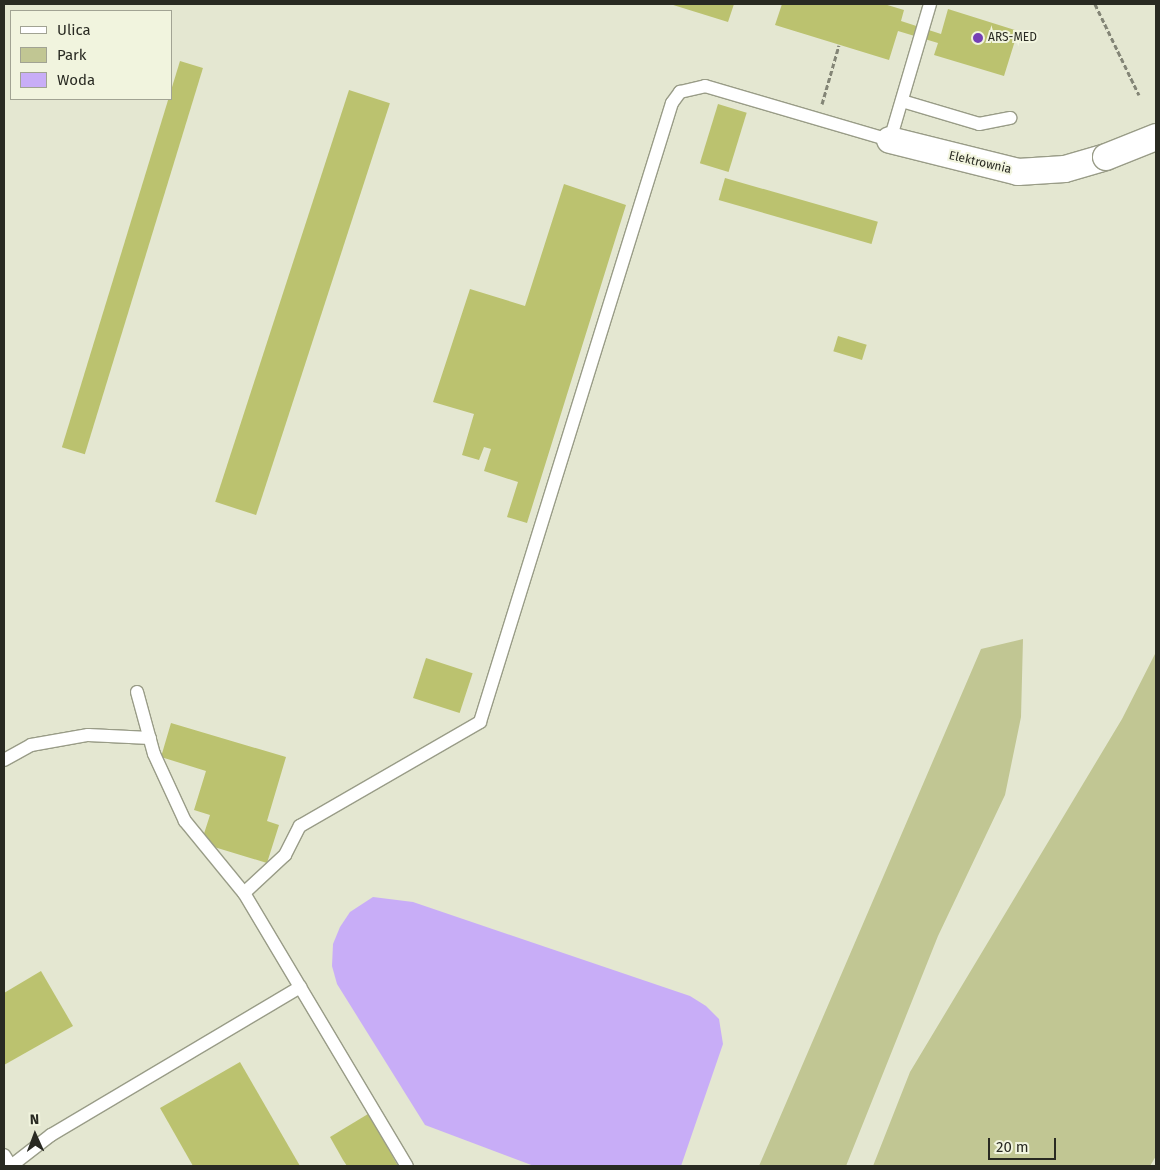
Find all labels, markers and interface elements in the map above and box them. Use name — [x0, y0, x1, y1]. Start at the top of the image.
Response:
legend — [10, 10, 172, 100]
text: Ulica — [57, 21, 91, 39]
place label: ARS-MED — [988, 31, 1037, 45]
marker: ARS-MED — [972, 32, 984, 44]
text: Park — [57, 46, 87, 64]
text: Woda — [57, 71, 95, 89]
street label: Elektrownia — [947, 149, 1013, 177]
north arrow — [10, 1110, 60, 1160]
text: N — [30, 1111, 39, 1128]
scale bar — [990, 1128, 1058, 1160]
text: 20 m — [996, 1138, 1029, 1156]

